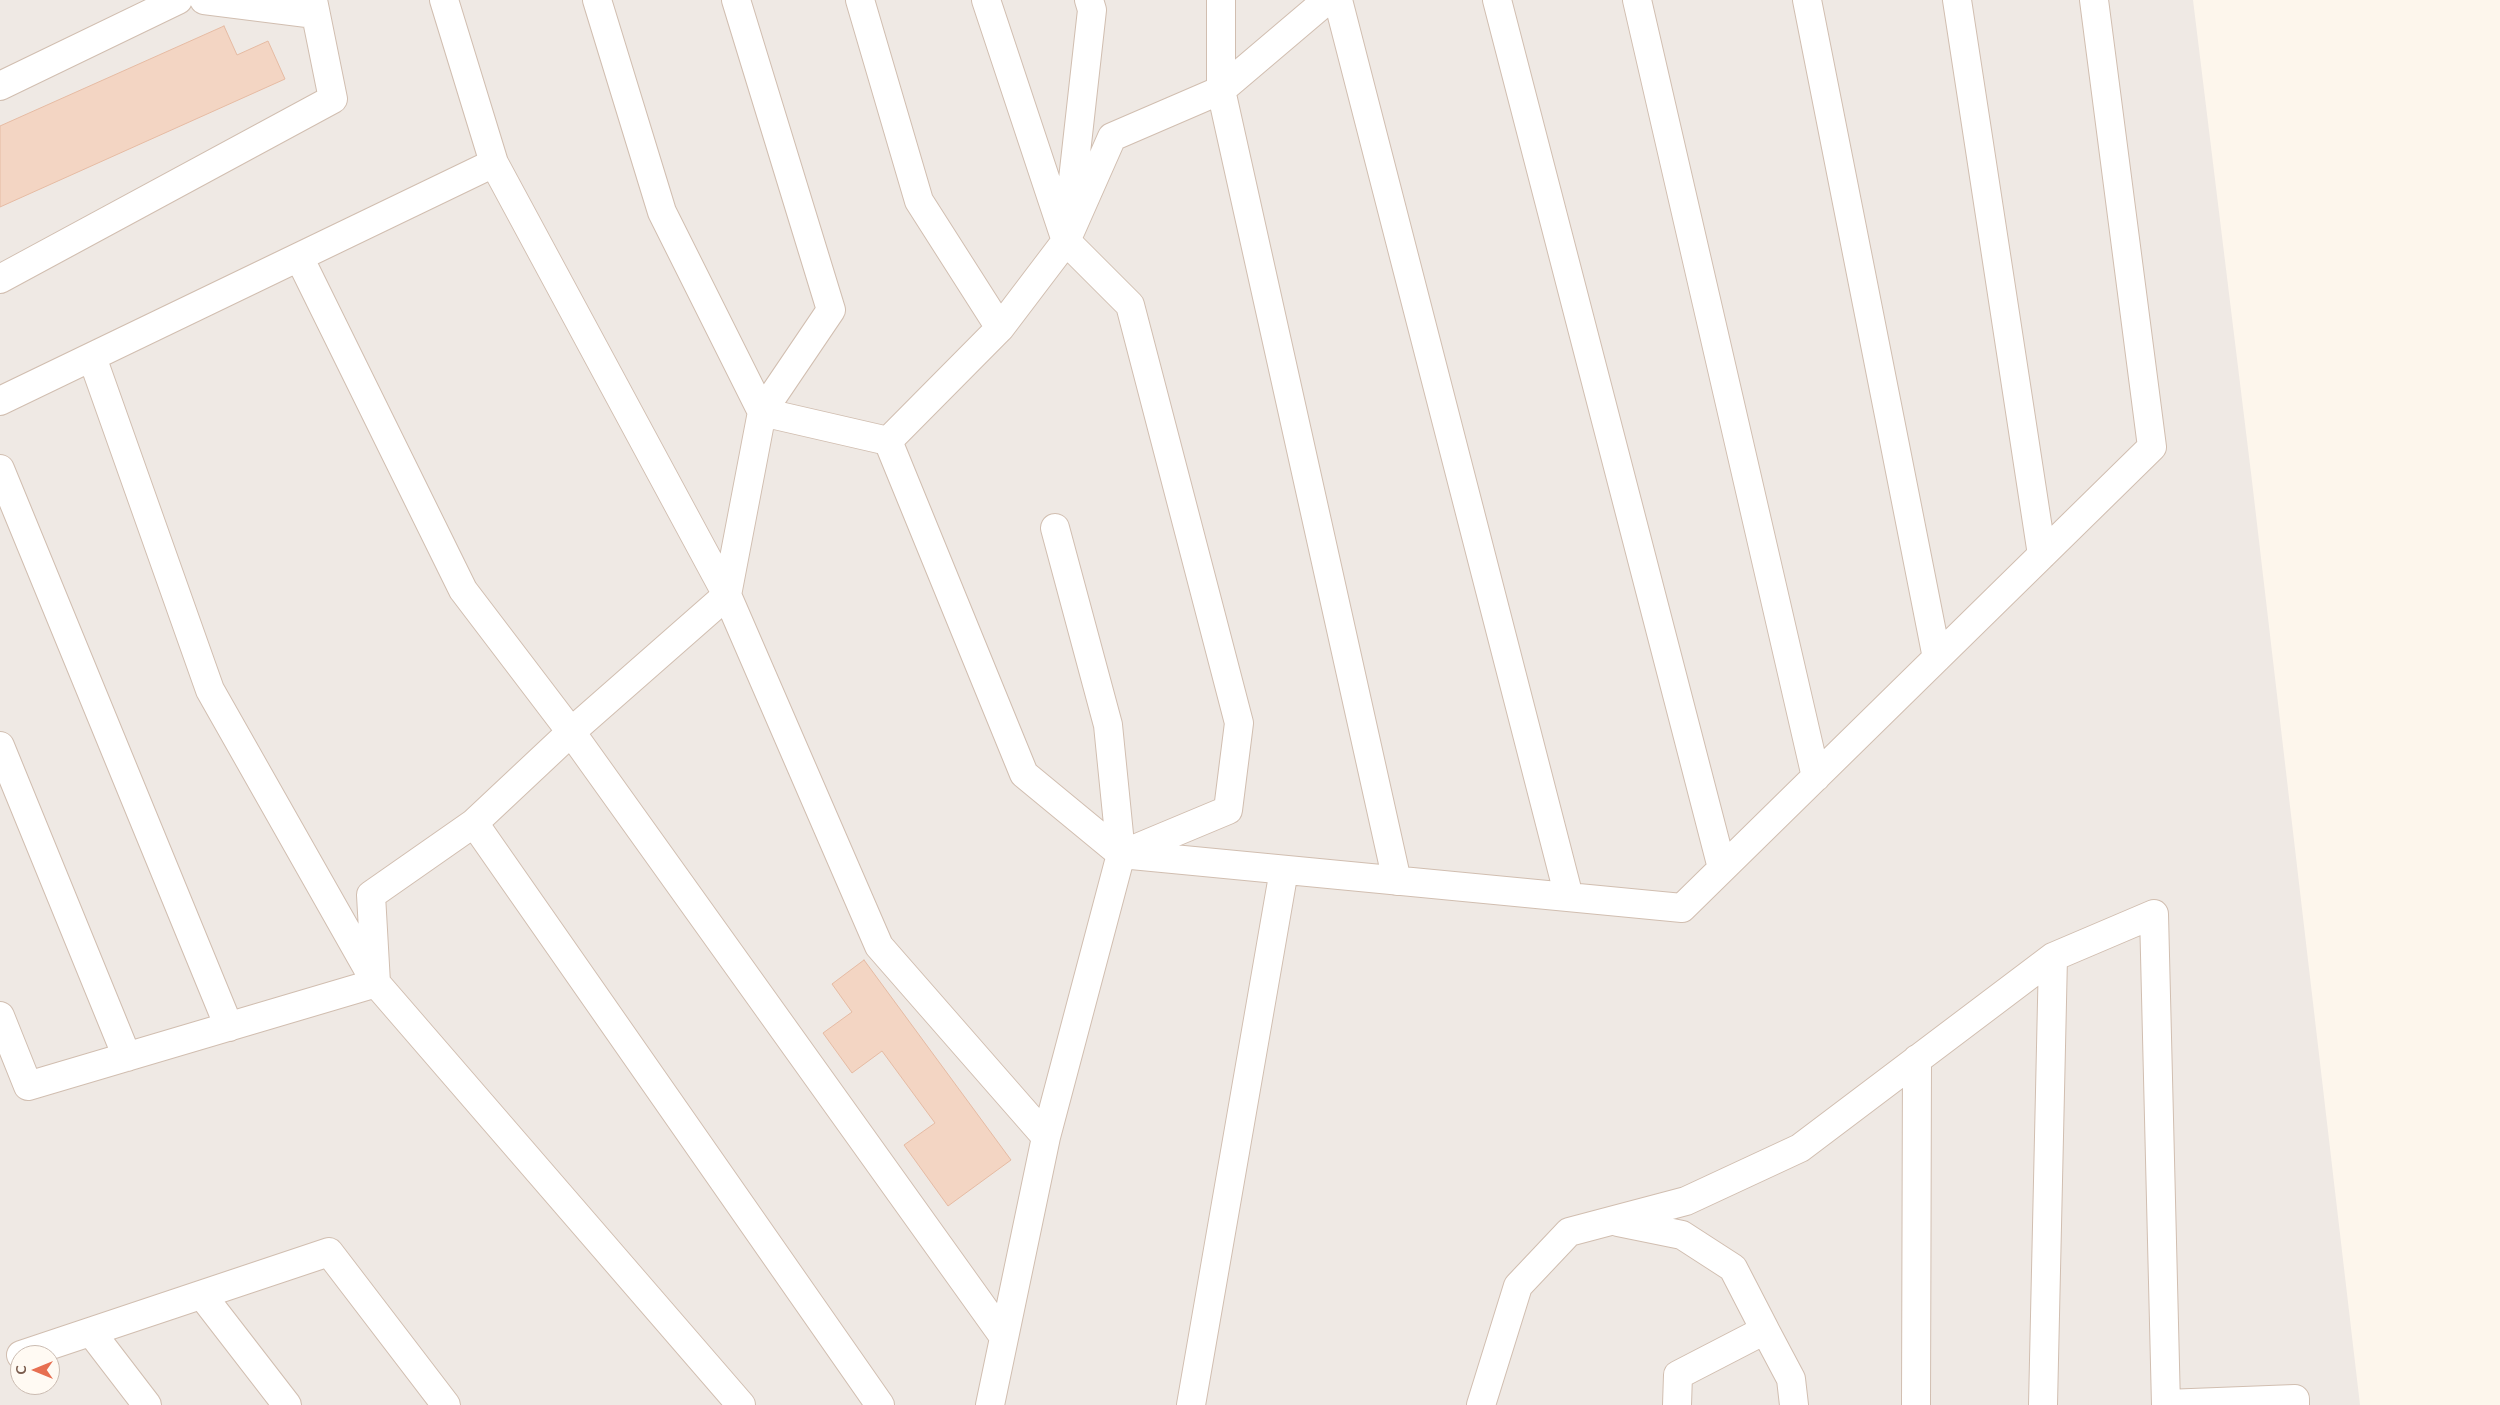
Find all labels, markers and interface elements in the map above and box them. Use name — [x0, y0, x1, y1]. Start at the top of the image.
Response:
north arrow — [10, 1345, 60, 1395]
text: С — [12, 1365, 30, 1375]

